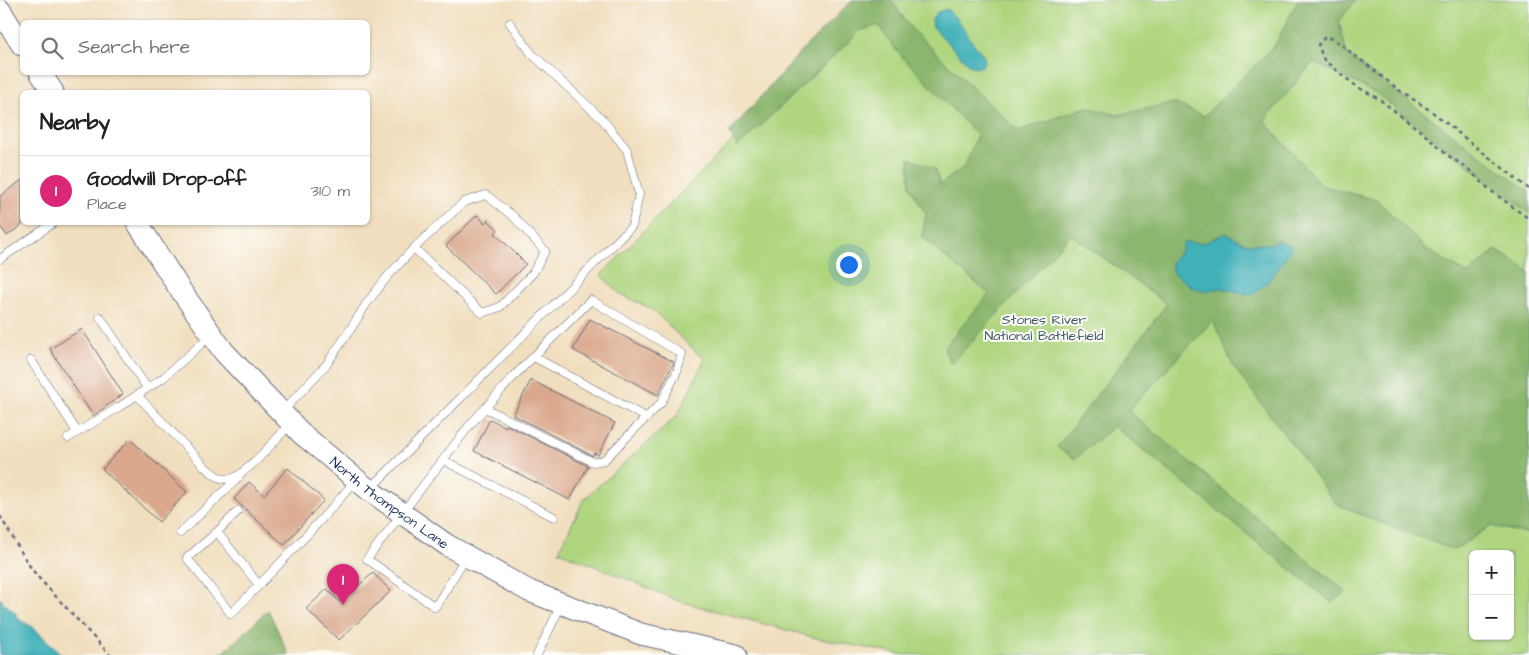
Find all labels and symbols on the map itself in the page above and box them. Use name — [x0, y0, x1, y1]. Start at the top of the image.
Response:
your location — [836, 252, 862, 278]
park label: Stones River National Battlefield — [984, 310, 1104, 346]
street label: North Thompson Lane — [325, 452, 453, 555]
pin: 1 — [327, 564, 359, 605]

